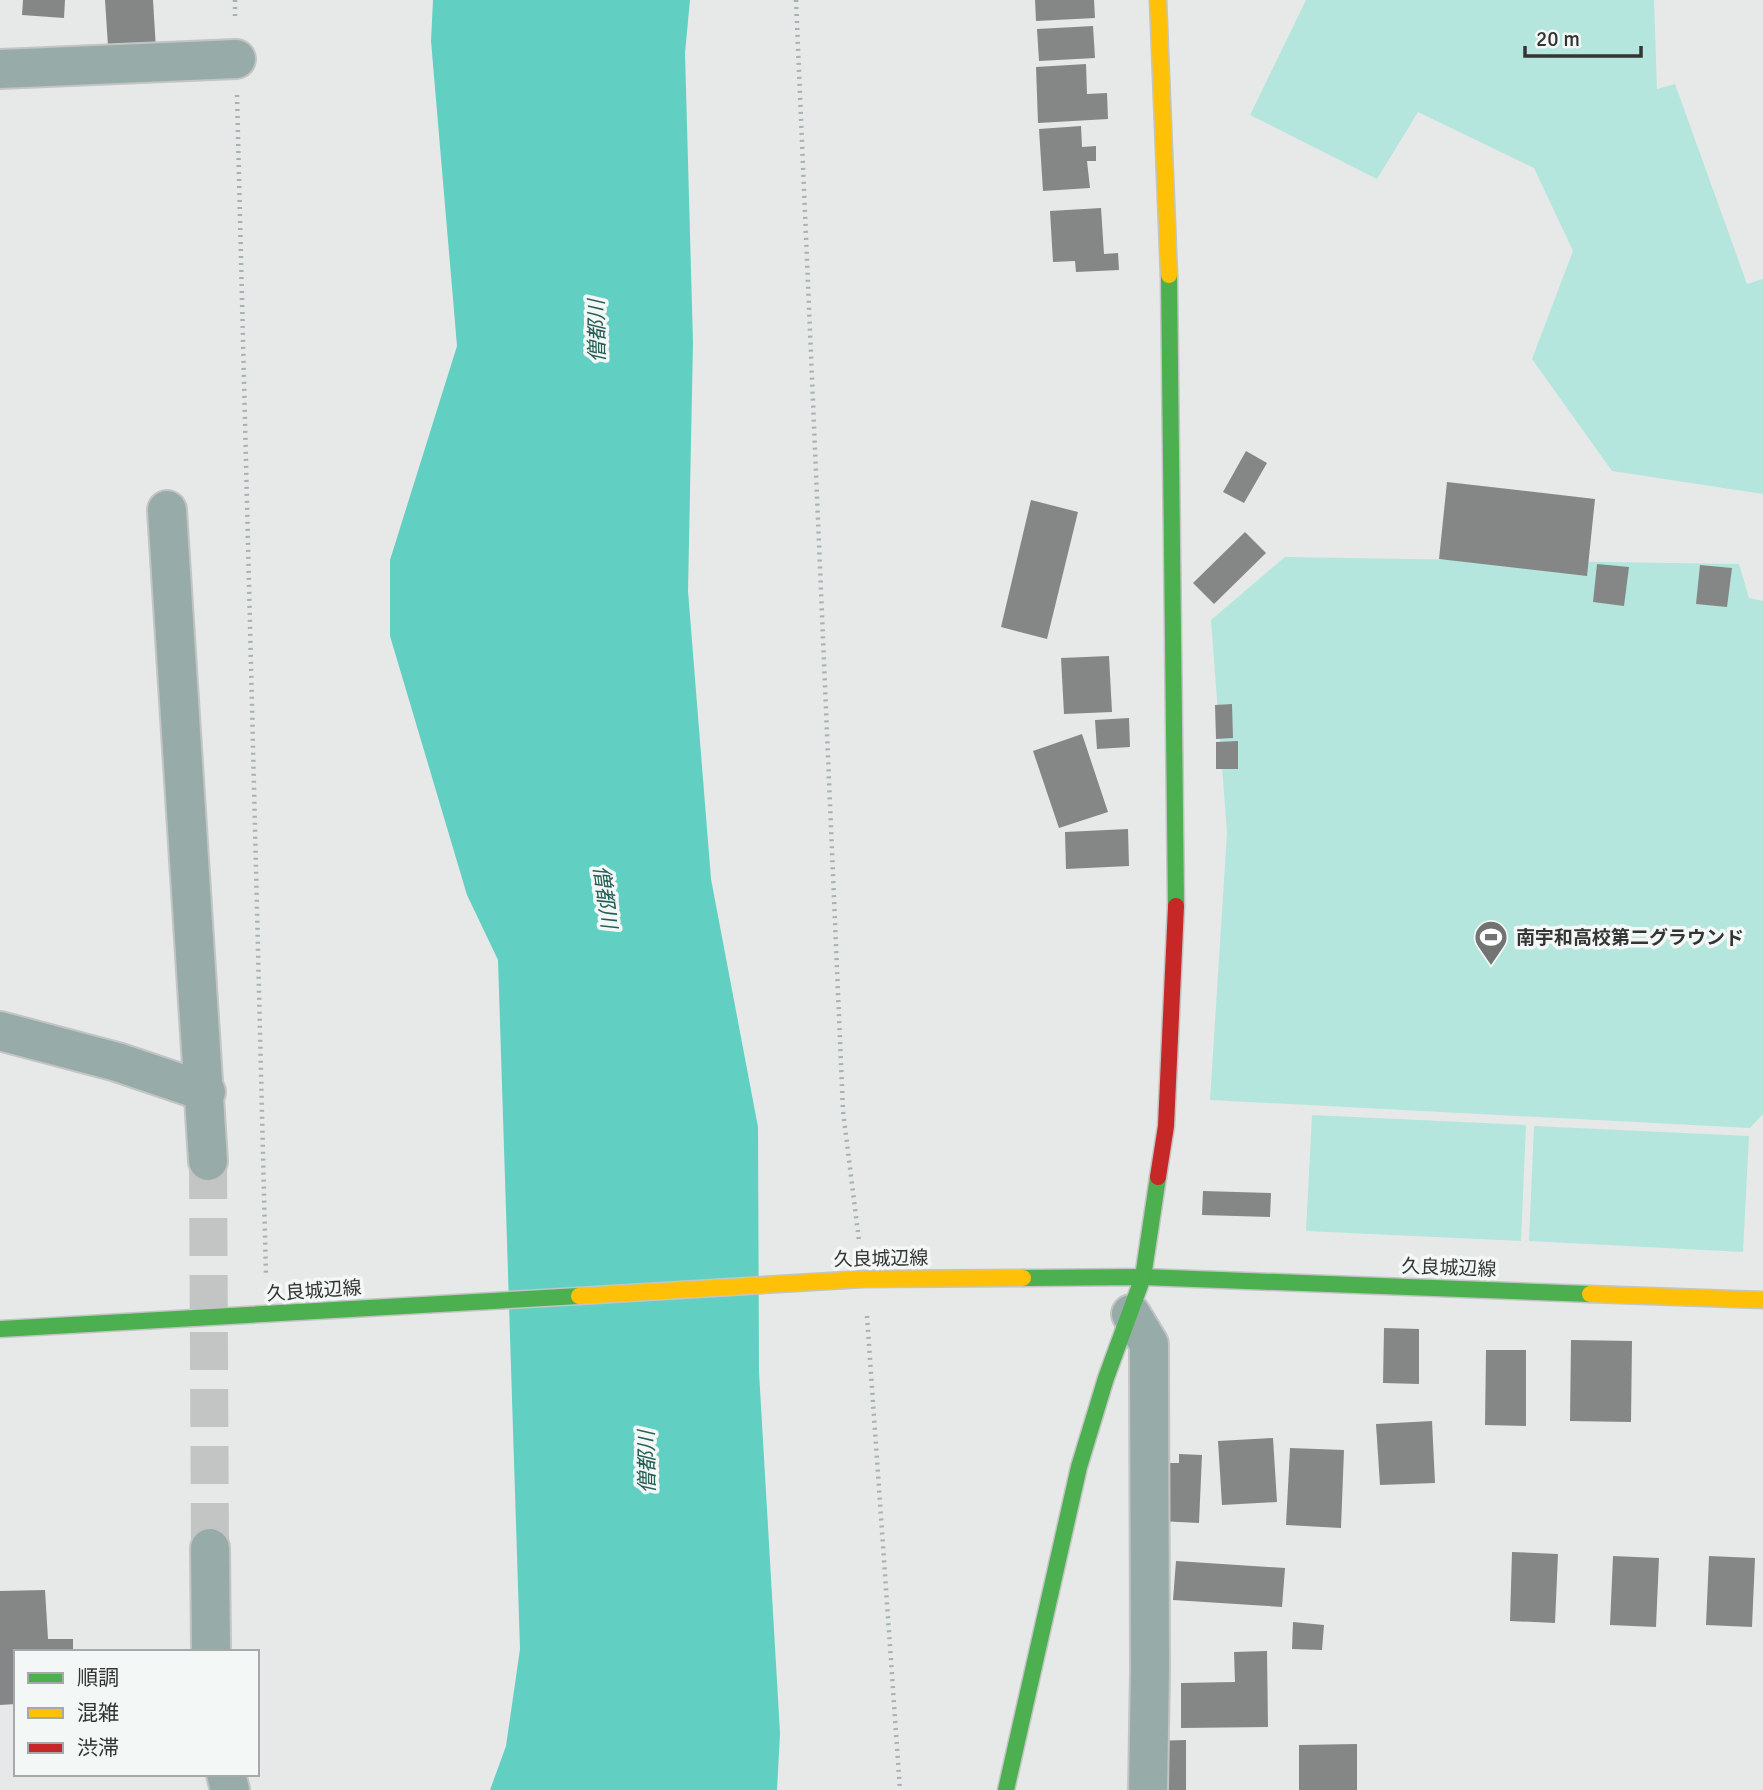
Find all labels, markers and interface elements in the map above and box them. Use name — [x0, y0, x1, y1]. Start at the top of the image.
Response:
scale bar — [1525, 14, 1640, 58]
text: 20 m — [1536, 26, 1580, 52]
water label: 僧都川 — [583, 297, 611, 363]
water label: 僧都川 — [588, 864, 623, 932]
sports icon: 南宇和高校第二グラウンド — [1472, 918, 1510, 967]
place label: 南宇和高校第二グラウンド — [1516, 926, 1744, 950]
street label: 久良城辺線 — [833, 1246, 929, 1272]
street label: 久良城辺線 — [1401, 1254, 1497, 1282]
street label: 久良城辺線 — [266, 1276, 362, 1306]
water label: 僧都川 — [633, 1428, 661, 1494]
legend — [14, 1650, 259, 1776]
text: 順調 — [77, 1665, 119, 1691]
text: 混雑 — [77, 1700, 119, 1726]
text: 渋滞 — [77, 1735, 119, 1761]

